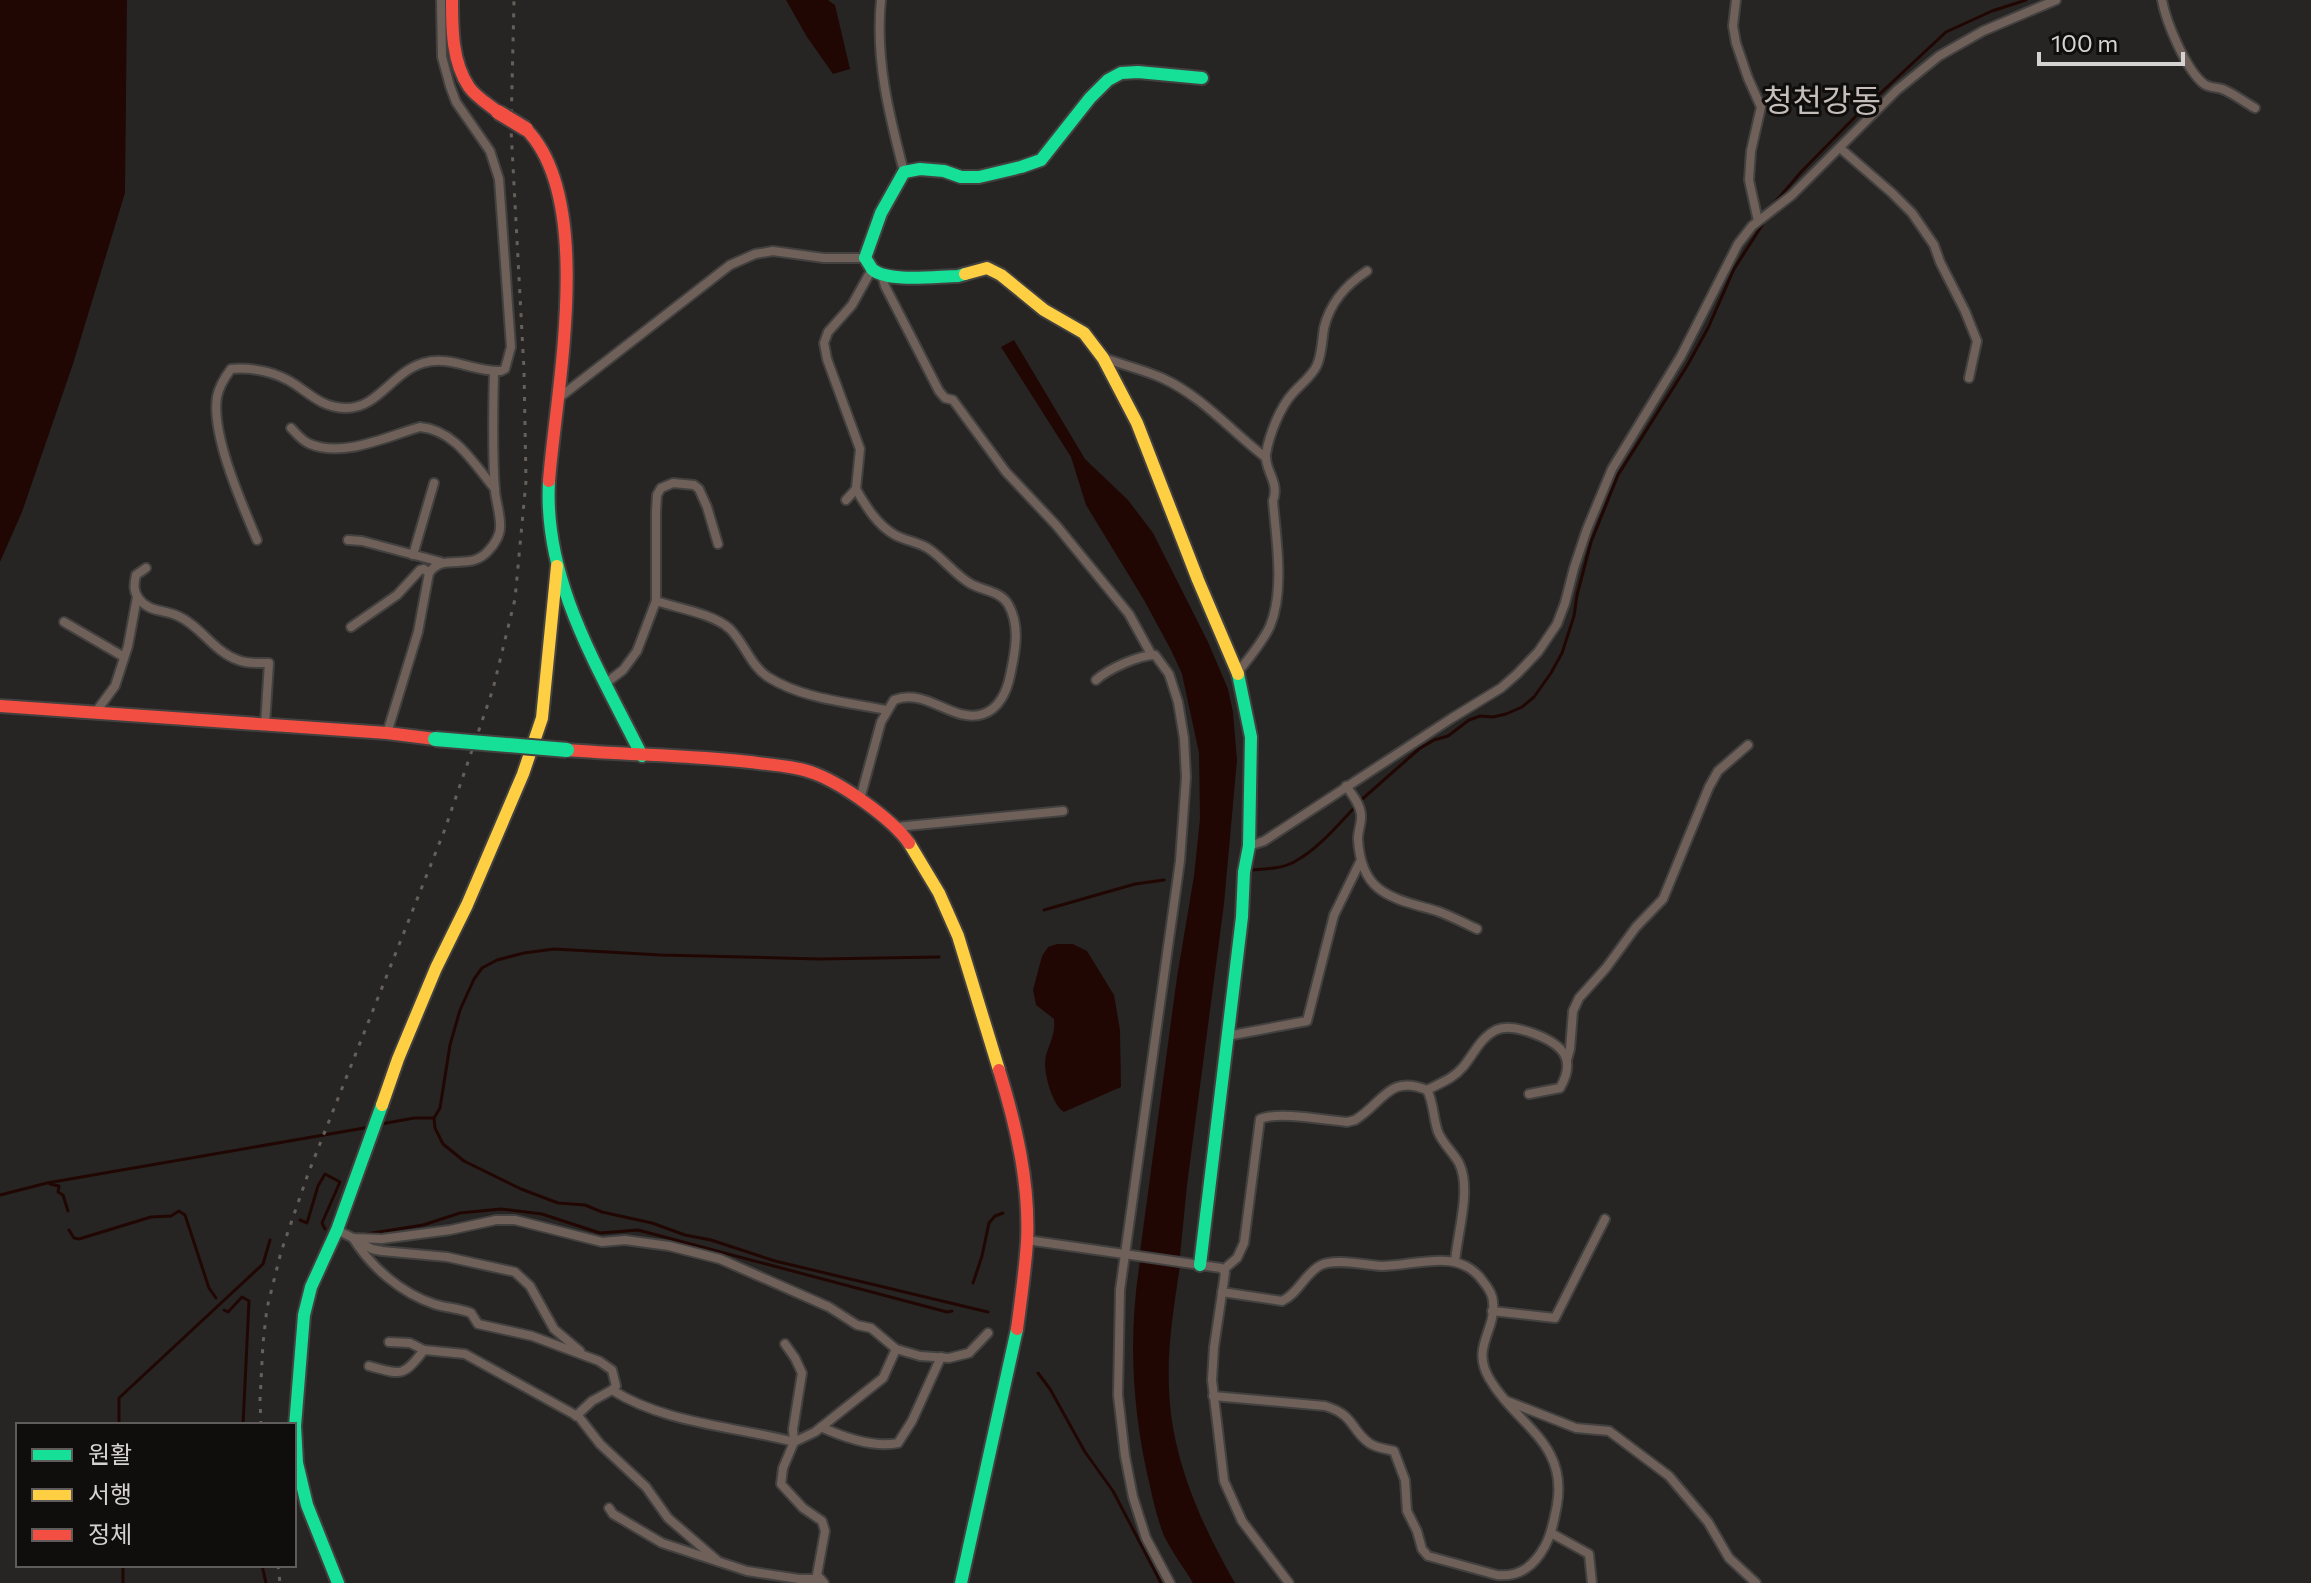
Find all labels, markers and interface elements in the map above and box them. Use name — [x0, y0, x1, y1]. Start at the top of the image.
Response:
scale bar — [2039, 16, 2183, 66]
text: 100 m — [2051, 28, 2118, 57]
district label: 청천강동 — [1763, 79, 1881, 119]
legend — [16, 1423, 296, 1567]
text: 원활 — [88, 1439, 132, 1468]
text: 서행 — [88, 1479, 132, 1508]
text: 정체 — [88, 1519, 132, 1548]

